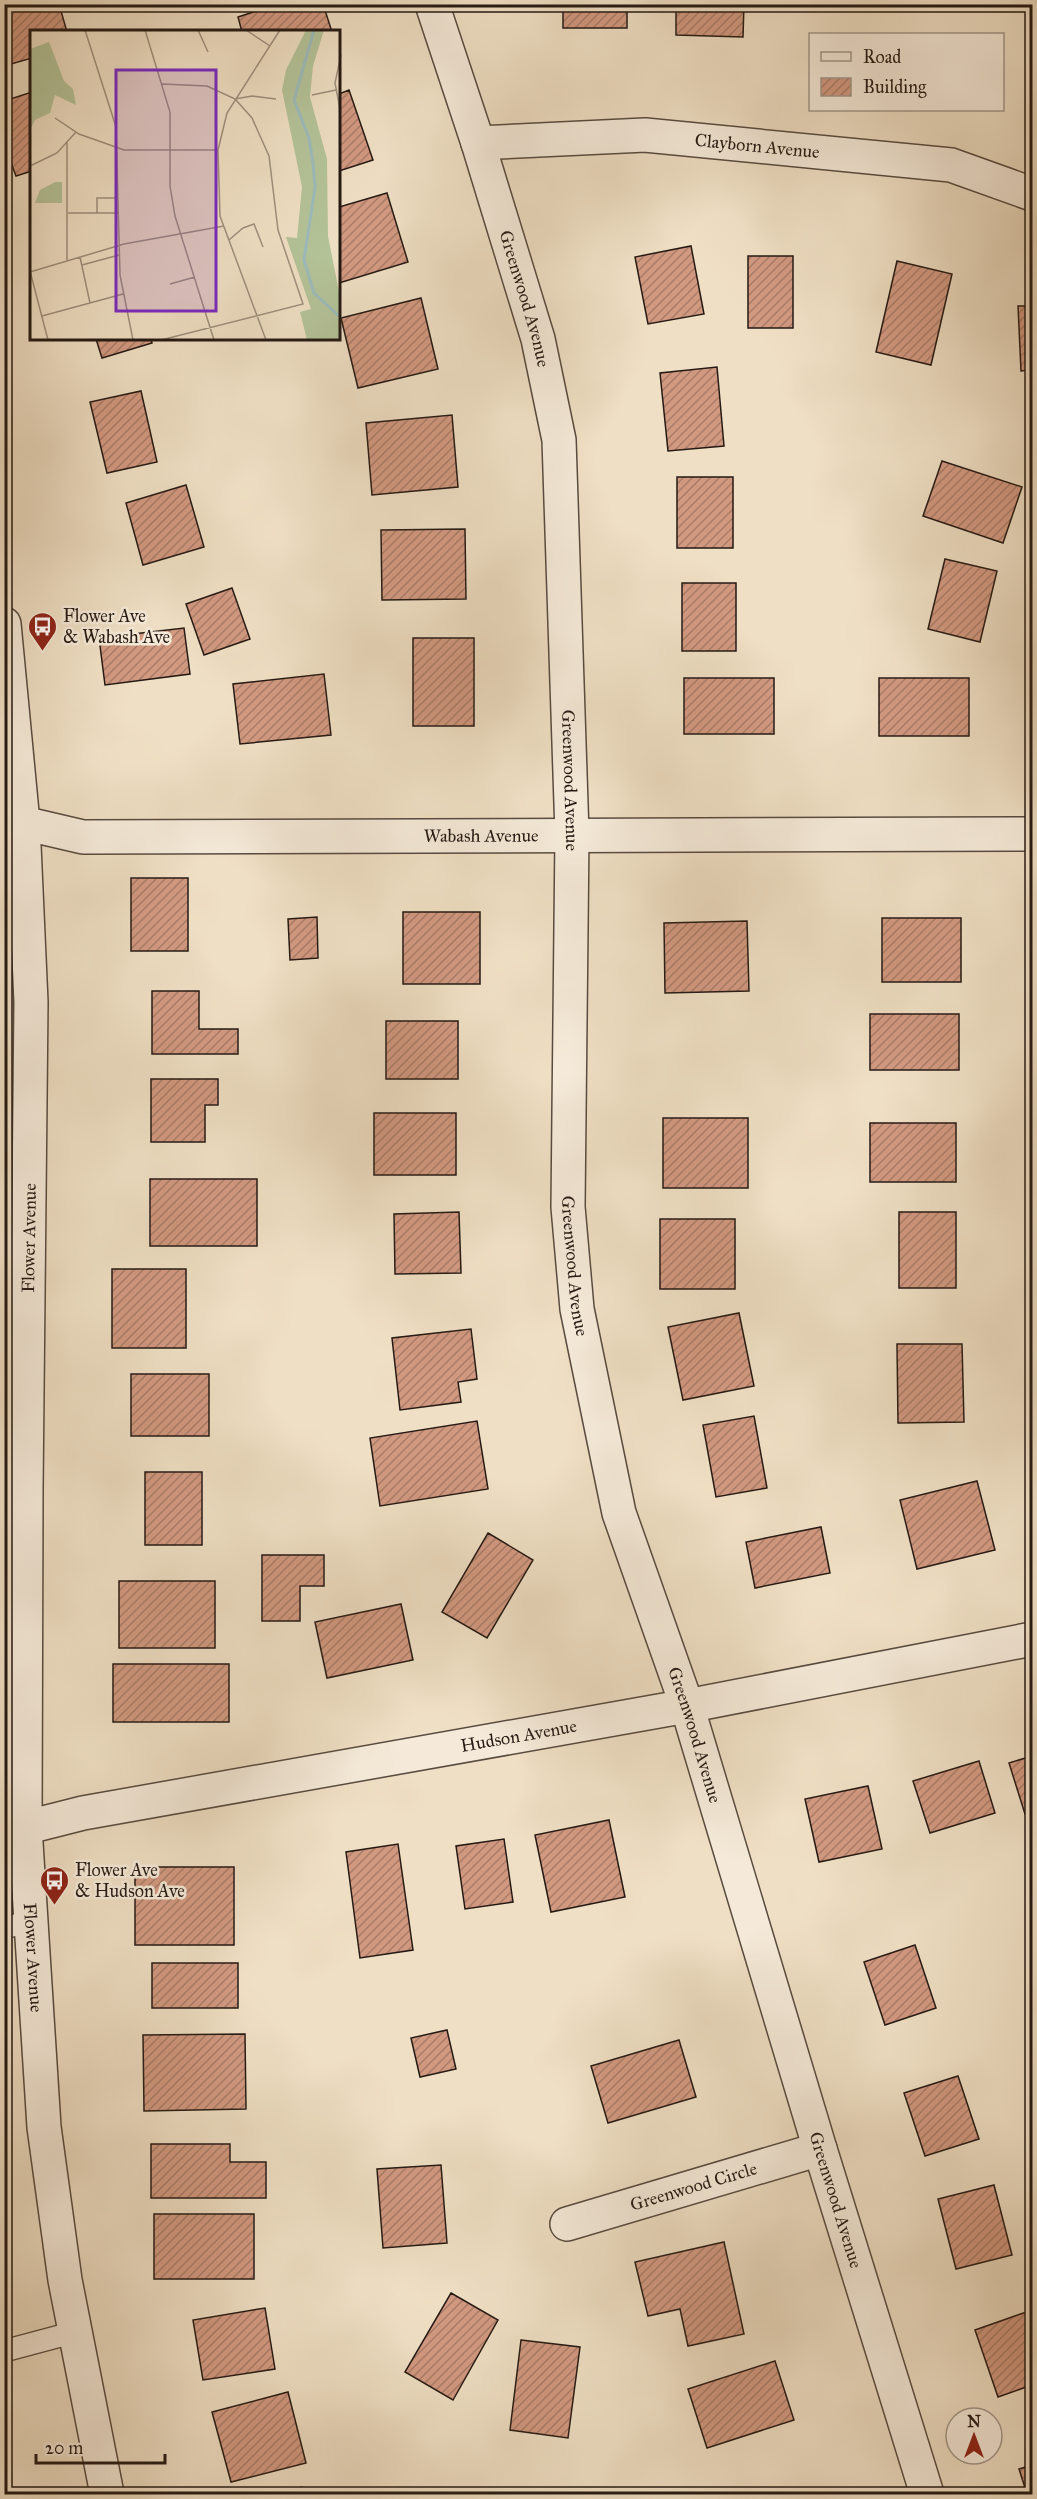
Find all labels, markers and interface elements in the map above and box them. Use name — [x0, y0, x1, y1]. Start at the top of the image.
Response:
inset map — [30, 30, 340, 340]
legend — [809, 33, 1004, 111]
text: Road — [863, 46, 901, 68]
text: Building — [863, 76, 927, 99]
street label: Clayborn Avenue — [694, 129, 821, 163]
street label: Greenwood Avenue — [494, 228, 555, 369]
place label: Flower Ave & Wabash Ave — [63, 605, 170, 648]
bus stop icon: Flower Ave & Wabash Ave — [26, 610, 58, 652]
street label: Greenwood Avenue — [557, 709, 583, 851]
street label: Wabash Avenue — [424, 825, 539, 847]
street label: Flower Avenue — [17, 1183, 41, 1293]
street label: Greenwood Avenue — [557, 1195, 593, 1338]
street label: Greenwood Avenue — [663, 1664, 726, 1806]
street label: Hudson Avenue — [459, 1715, 579, 1757]
place label: Flower Ave & Hudson Ave — [75, 1859, 185, 1902]
bus stop icon: Flower Ave & Hudson Ave — [38, 1864, 70, 1906]
street label: Flower Avenue — [19, 1902, 48, 2013]
street label: Greenwood Avenue — [804, 2129, 867, 2271]
street label: Greenwood Circle — [628, 2157, 760, 2216]
north arrow — [944, 2406, 1004, 2466]
text: N — [967, 2412, 981, 2431]
scale bar — [36, 2427, 165, 2465]
text: 20 m — [45, 2437, 83, 2459]

